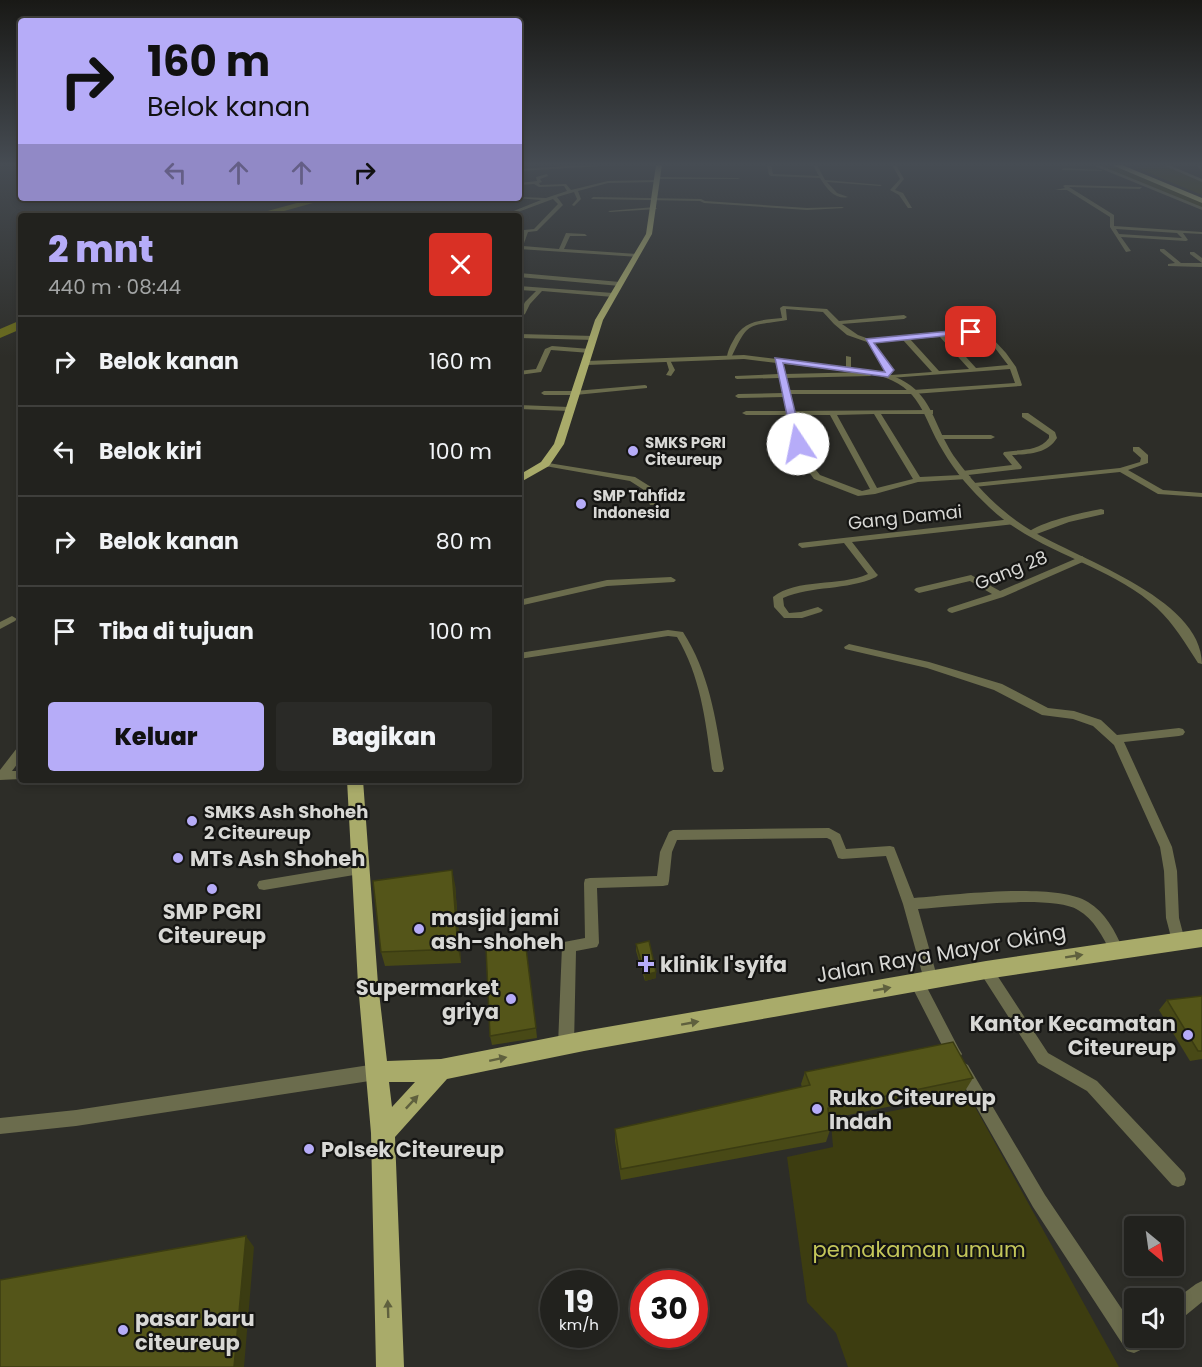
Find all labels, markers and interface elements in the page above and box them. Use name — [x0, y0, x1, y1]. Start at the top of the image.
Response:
text: 160 m — [147, 32, 270, 91]
icon: right — [48, 42, 126, 120]
text: Belok kanan — [147, 88, 310, 125]
icon: left — [159, 156, 192, 189]
icon: ahead — [222, 156, 255, 189]
icon: ahead — [285, 156, 318, 189]
icon: right — [348, 156, 381, 189]
text: 2 mnt — [48, 224, 154, 275]
button: close — [429, 233, 492, 296]
text: 440 m · 08:44 — [48, 273, 181, 301]
pin — [945, 306, 996, 357]
icon: arrive — [954, 315, 987, 348]
icon: right — [48, 345, 81, 378]
text: Belok kanan — [99, 346, 239, 377]
text: 160 m — [429, 346, 492, 377]
position arrow — [766, 412, 830, 476]
place label: SMKS PGRI Citeureup — [645, 432, 726, 470]
icon: left — [48, 435, 81, 468]
text: Belok kiri — [99, 436, 202, 467]
text: 100 m — [429, 436, 492, 467]
marker: SMKS PGRI Citeureup — [626, 444, 640, 458]
place label: SMP Tahfidz Indonesia — [593, 485, 685, 523]
marker: SMP Tahfidz Indonesia — [574, 497, 588, 511]
street label: Gang Damai — [847, 499, 963, 535]
icon: right — [48, 525, 81, 558]
text: Belok kanan — [99, 526, 239, 557]
text: 80 m — [436, 526, 492, 557]
street label: Gang 28 — [971, 544, 1051, 596]
icon: arrive — [48, 615, 81, 648]
text: Tiba di tujuan — [99, 616, 254, 647]
text: 100 m — [429, 616, 492, 647]
button: Keluar — [48, 702, 264, 771]
button: Bagikan — [276, 702, 492, 771]
place label: SMKS Ash Shoheh 2 Citeureup — [204, 799, 368, 845]
marker: SMKS Ash Shoheh 2 Citeureup — [185, 814, 199, 828]
place label: MTs Ash Shoheh — [190, 844, 365, 873]
marker: MTs Ash Shoheh — [171, 851, 185, 865]
marker: SMP PGRI Citeureup — [205, 882, 219, 896]
place label: SMP PGRI Citeureup — [158, 897, 266, 950]
place label: masjid jami ash-shoheh — [431, 903, 564, 956]
street label: Jalan Raya Mayor Oking — [814, 917, 1068, 989]
marker: masjid jami ash-shoheh — [412, 922, 426, 936]
place label: klinik l'syifa — [660, 950, 787, 979]
one-way arrow — [1065, 951, 1084, 960]
marker: klinik l'syifa — [637, 955, 655, 973]
place label: Supermarket griya — [356, 973, 499, 1026]
one-way arrow — [873, 984, 892, 993]
marker: Supermarket griya — [504, 992, 518, 1006]
place label: Kantor Kecamatan Citeureup — [970, 1009, 1176, 1062]
one-way arrow — [681, 1018, 700, 1027]
marker: Kantor Kecamatan Citeureup — [1181, 1028, 1195, 1042]
one-way arrow — [489, 1053, 508, 1063]
place label: Ruko Citeureup Indah — [829, 1083, 996, 1136]
one-way arrow — [405, 1094, 419, 1109]
marker: Ruko Citeureup Indah — [810, 1102, 824, 1116]
place label: Polsek Citeureup — [321, 1135, 504, 1164]
marker: Polsek Citeureup — [302, 1142, 316, 1156]
north arrow — [1124, 1216, 1184, 1276]
map controls — [1124, 1216, 1184, 1348]
park label: pemakaman umum — [812, 1235, 1026, 1264]
speed limit sign: 30 — [630, 1270, 708, 1348]
text: 19 — [564, 1280, 594, 1323]
button: sound — [1124, 1288, 1184, 1348]
one-way arrow — [383, 1299, 393, 1318]
place label: pasar baru citeureup — [135, 1304, 255, 1357]
text: km/h — [559, 1314, 599, 1335]
marker: pasar baru citeureup — [116, 1323, 130, 1337]

